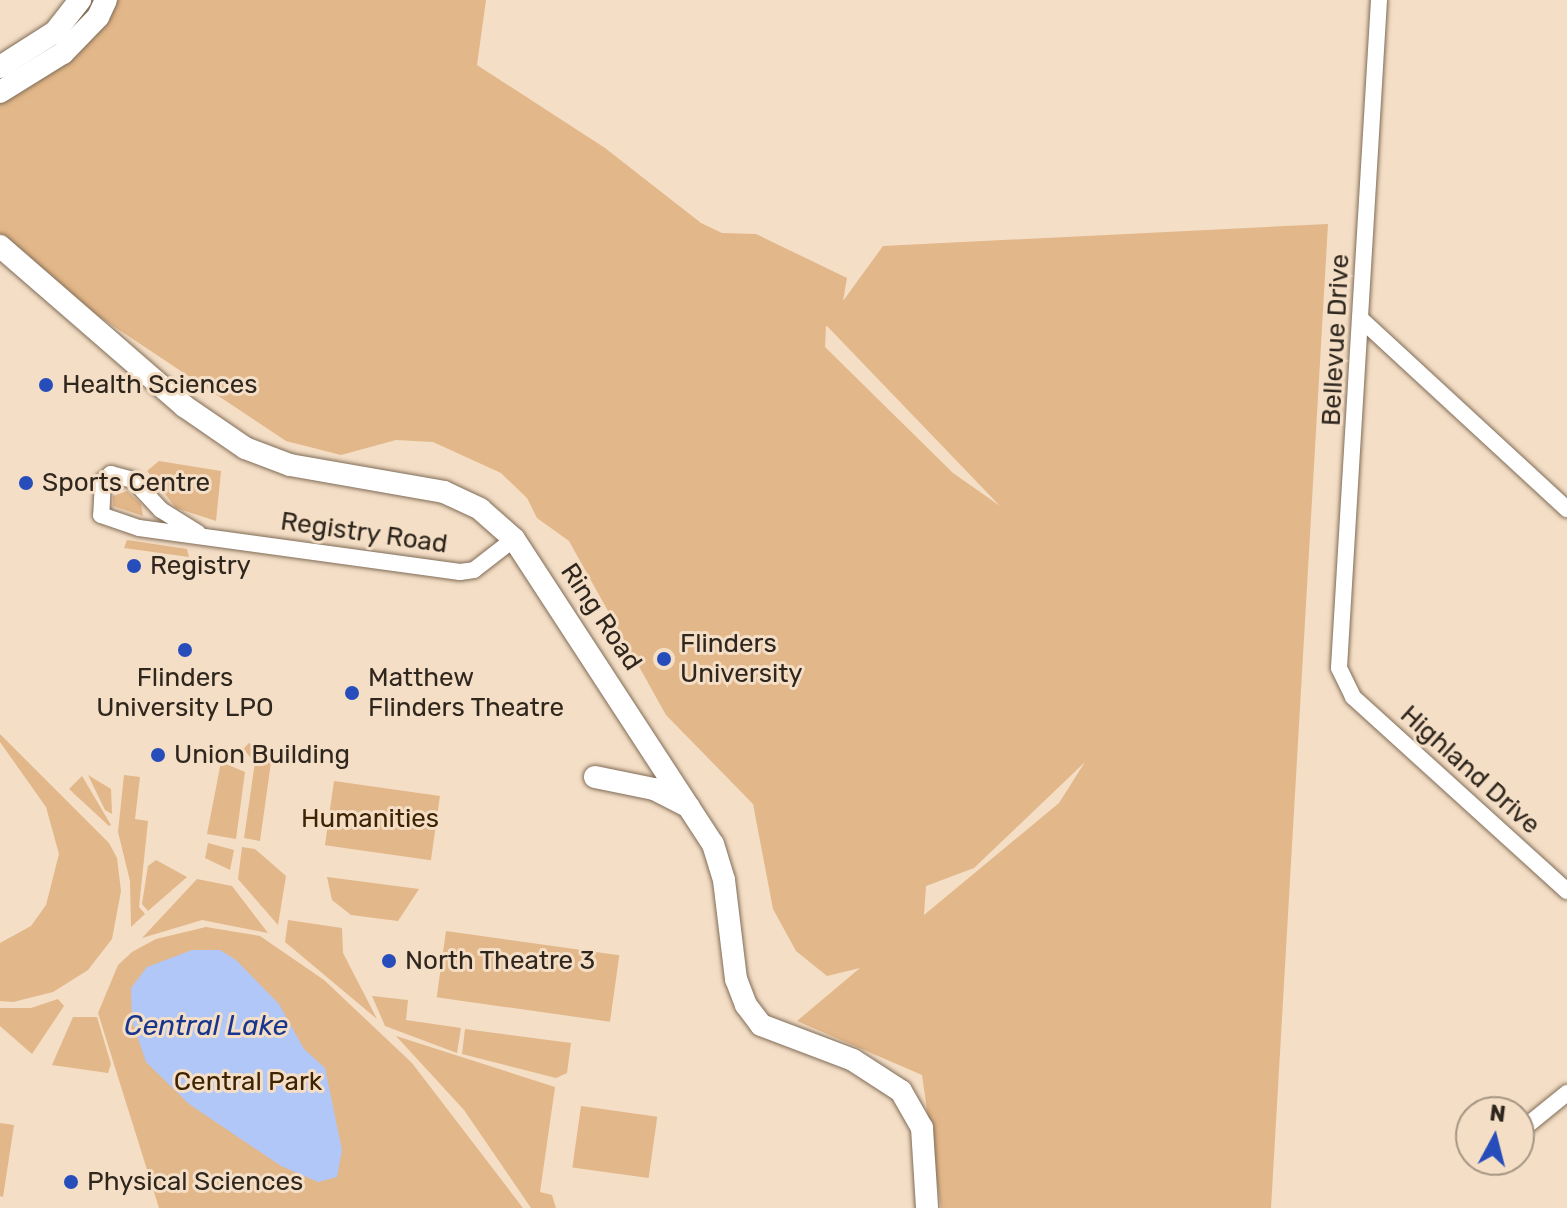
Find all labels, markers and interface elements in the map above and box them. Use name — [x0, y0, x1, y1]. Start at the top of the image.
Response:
street label: Bellevue Drive — [1316, 253, 1356, 427]
place label: Health Sciences — [62, 369, 257, 401]
marker: Health Sciences — [37, 376, 55, 394]
place label: Sports Centre — [42, 467, 210, 499]
marker: Sports Centre — [17, 474, 35, 492]
street label: Registry Road — [278, 506, 450, 560]
place label: Registry — [150, 550, 251, 582]
marker: Registry — [125, 557, 143, 575]
street label: Ring Road — [554, 557, 648, 677]
place label: Flinders University — [680, 628, 803, 690]
marker: Flinders University LPO — [176, 641, 194, 659]
marker: Flinders University — [655, 650, 673, 668]
place label: Flinders University LPO — [96, 662, 274, 724]
place label: Matthew Flinders Theatre — [368, 662, 565, 724]
marker: Matthew Flinders Theatre — [343, 684, 361, 702]
street label: Highland Drive — [1394, 699, 1546, 841]
place label: Union Building — [174, 739, 350, 771]
marker: Union Building — [149, 746, 167, 764]
park label: Humanities — [301, 803, 439, 835]
place label: North Theatre 3 — [405, 945, 596, 977]
marker: North Theatre 3 — [380, 952, 398, 970]
water label: Central Lake — [124, 1009, 288, 1043]
park label: Central Park — [174, 1066, 322, 1098]
north arrow — [1455, 1096, 1535, 1176]
text: N — [1488, 1099, 1507, 1128]
place label: Physical Sciences — [87, 1166, 303, 1198]
marker: Physical Sciences — [62, 1173, 80, 1191]

